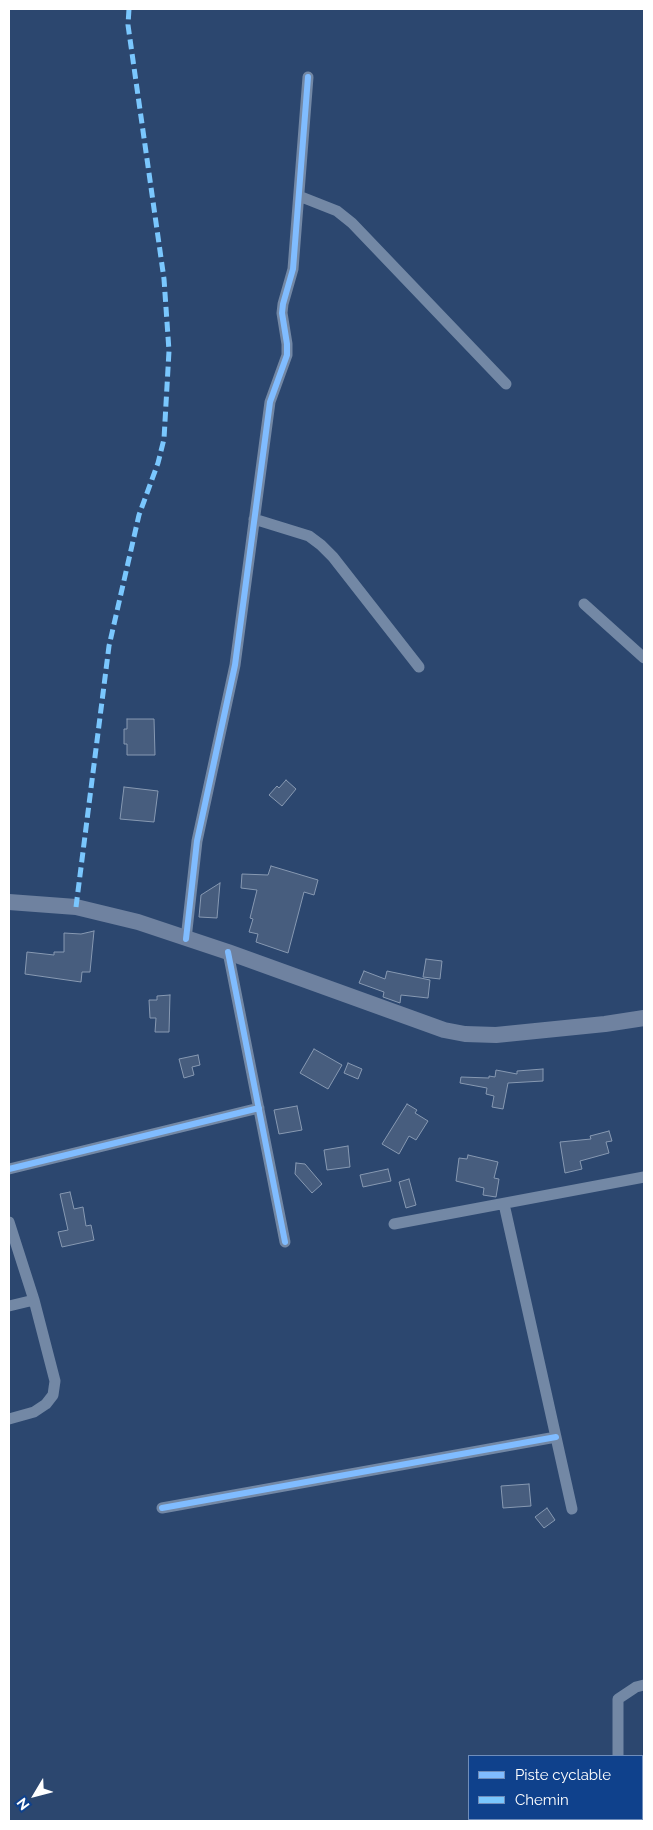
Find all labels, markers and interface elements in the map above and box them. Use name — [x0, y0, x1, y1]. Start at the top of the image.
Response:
legend — [468, 1755, 643, 1820]
text: Piste cyclable — [515, 1766, 611, 1784]
north arrow — [10, 1770, 60, 1820]
text: Chemin — [515, 1791, 569, 1809]
text: N — [13, 1795, 33, 1813]

